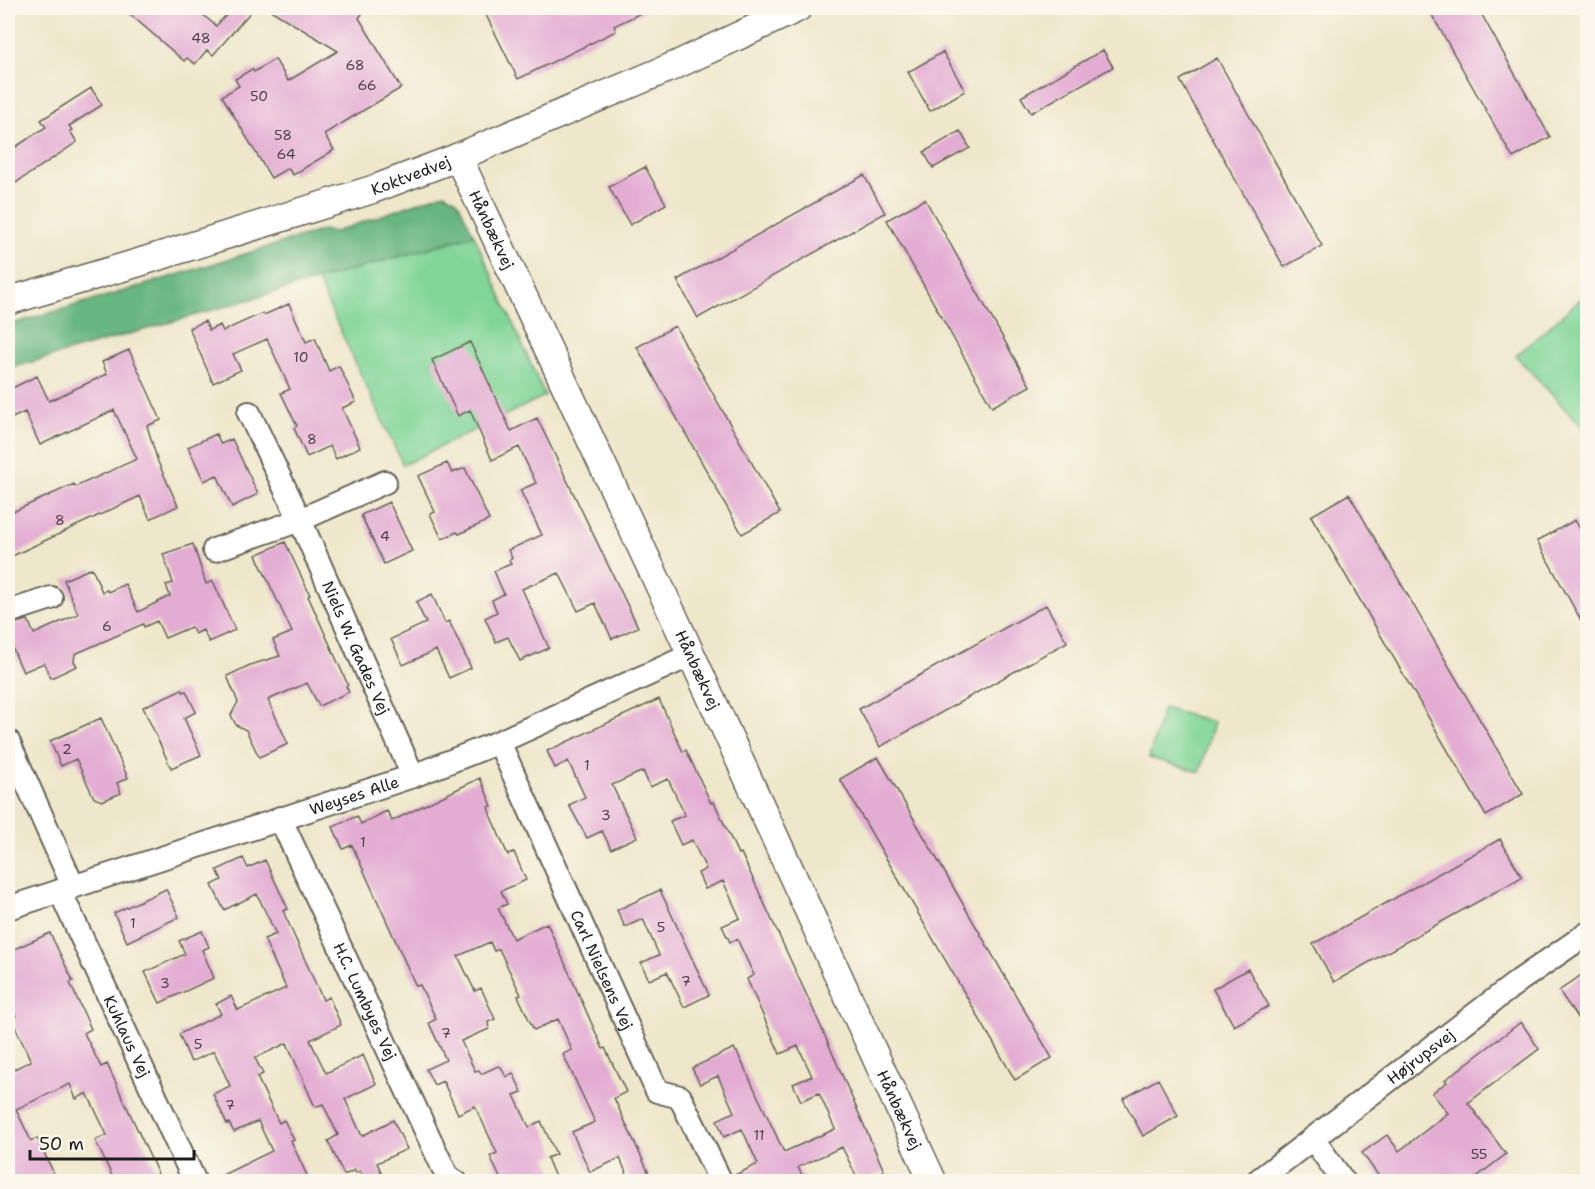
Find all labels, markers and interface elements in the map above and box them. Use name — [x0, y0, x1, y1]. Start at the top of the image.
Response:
house number: 48 — [191, 29, 211, 47]
house number: 68 — [345, 56, 365, 74]
house number: 66 — [357, 76, 377, 94]
house number: 50 — [250, 87, 268, 105]
house number: 58 — [274, 126, 292, 144]
house number: 64 — [276, 145, 296, 163]
street label: Koktvedvej — [368, 150, 453, 200]
street label: Hånbækvej — [464, 186, 520, 272]
house number: 10 — [293, 348, 309, 366]
house number: 8 — [307, 430, 317, 448]
house number: 8 — [55, 511, 65, 529]
house number: 4 — [380, 527, 390, 545]
street label: Niels W. Gades Vej — [318, 577, 395, 718]
house number: 6 — [102, 617, 112, 635]
street label: Hånbækvej — [671, 626, 725, 713]
house number: 2 — [62, 740, 72, 758]
house number: 1 — [584, 756, 590, 774]
street label: Weyses Alle — [307, 771, 401, 820]
house number: 3 — [601, 806, 611, 824]
house number: 1 — [360, 833, 366, 851]
street label: Carl Nielsens Vej — [566, 906, 638, 1033]
house number: 1 — [130, 914, 136, 932]
house number: 5 — [657, 918, 665, 936]
street label: H.C. Lumbyes Vej — [329, 939, 402, 1063]
house number: 7 — [681, 972, 691, 990]
house number: 3 — [160, 974, 170, 992]
street label: Kuhlaus Vej — [99, 992, 155, 1081]
house number: 7 — [441, 1024, 451, 1042]
street label: Højrupsvej — [1382, 1024, 1458, 1089]
house number: 5 — [194, 1035, 202, 1053]
street label: Hånbækvej — [872, 1066, 927, 1153]
house number: 7 — [225, 1096, 235, 1114]
scale bar — [30, 1123, 194, 1161]
house number: 11 — [753, 1126, 765, 1144]
text: 50 m — [39, 1132, 84, 1156]
house number: 55 — [1471, 1145, 1487, 1163]

